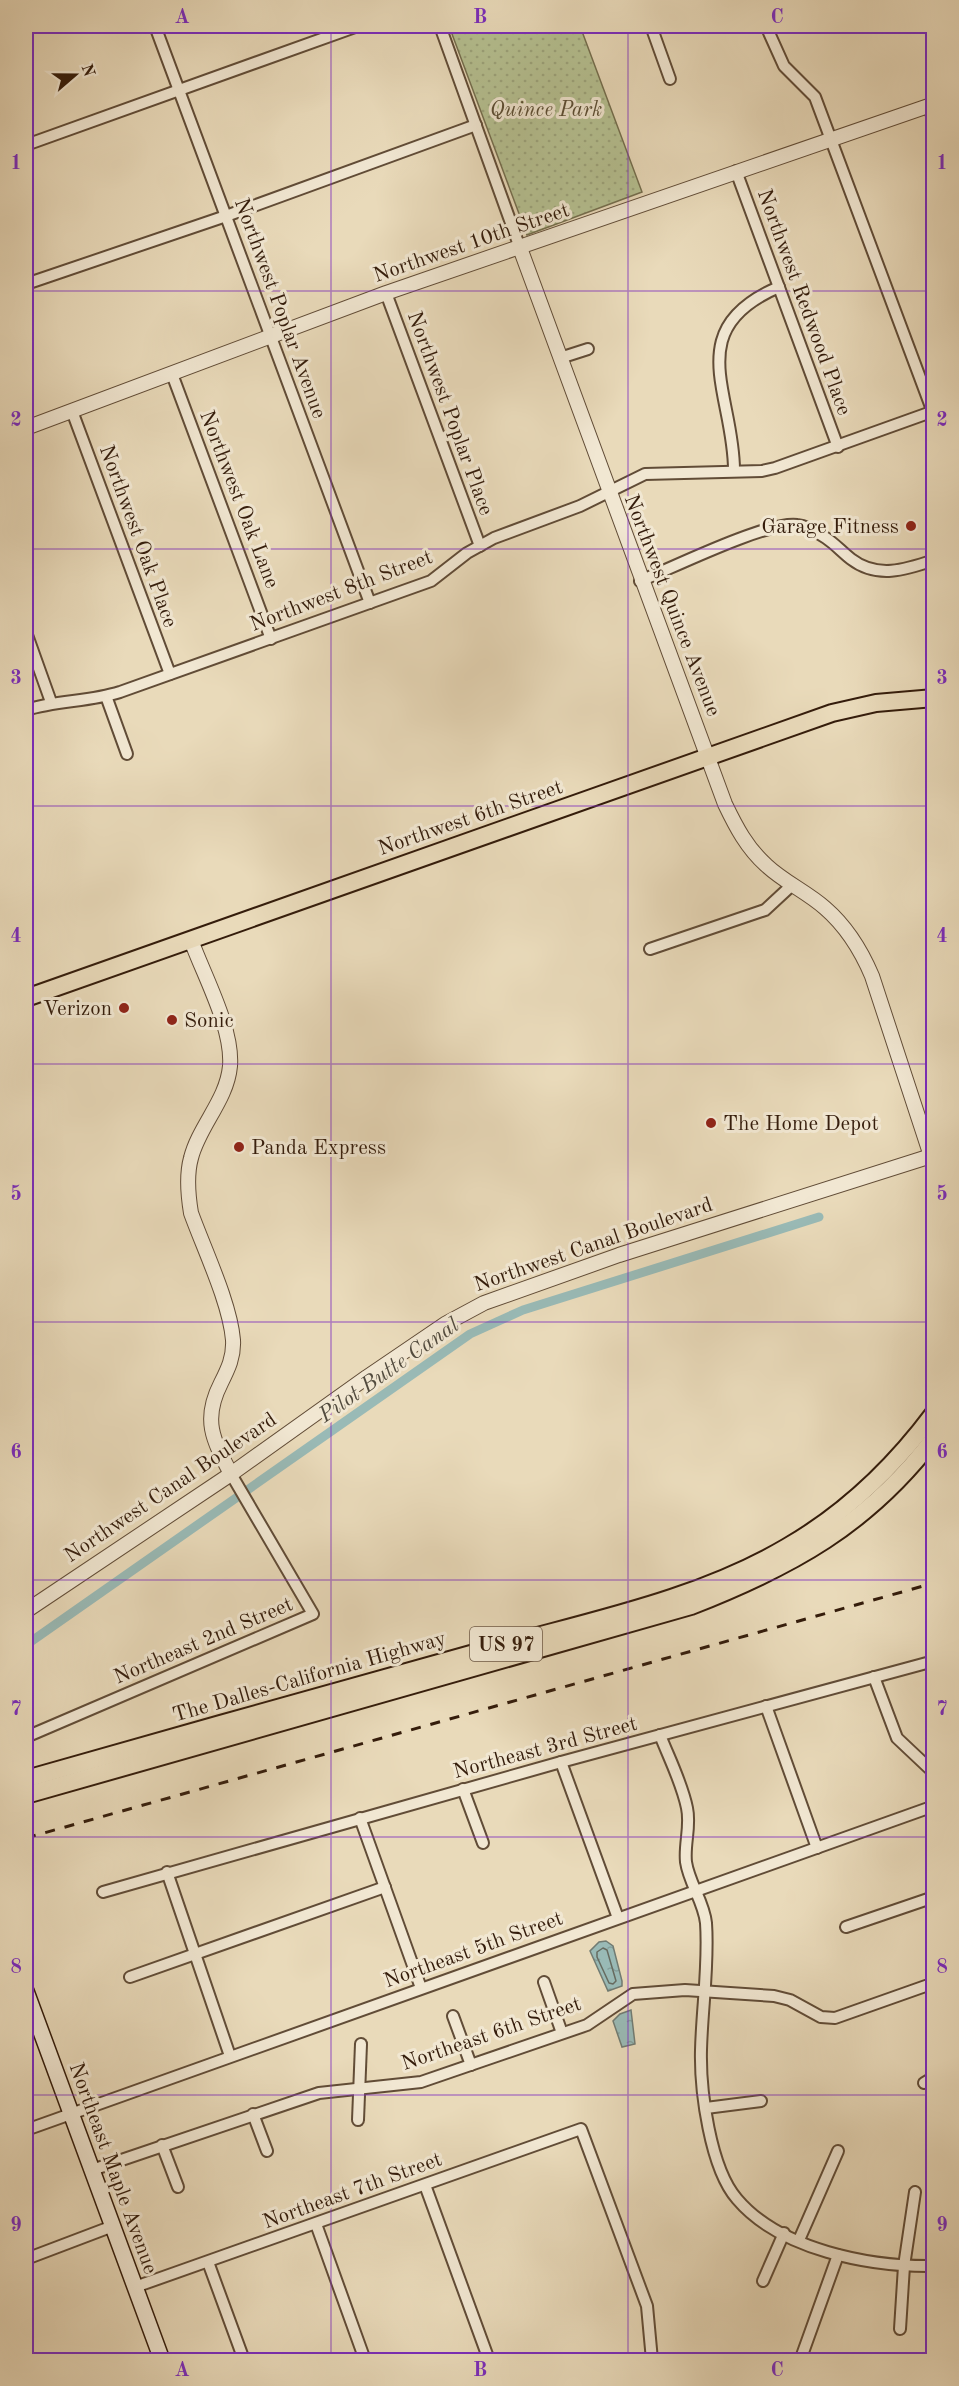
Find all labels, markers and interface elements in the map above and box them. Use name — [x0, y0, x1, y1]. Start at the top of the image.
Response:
text: A — [174, 8, 190, 28]
text: B — [473, 8, 487, 28]
text: C — [770, 8, 784, 28]
north arrow — [45, 45, 105, 105]
text: N — [78, 62, 97, 80]
park label: Quince Park — [490, 100, 602, 121]
text: 1 — [10, 154, 22, 174]
text: 1 — [936, 154, 948, 174]
street label: Northwest Redwood Place — [753, 187, 854, 418]
street label: Northwest Poplar Avenue — [230, 195, 329, 422]
street label: Northwest 10th Street — [371, 200, 572, 287]
street label: Northwest Poplar Place — [403, 309, 496, 518]
street label: Northwest Oak Lane — [195, 408, 282, 591]
text: 2 — [10, 411, 22, 431]
text: 2 — [936, 411, 948, 431]
street label: Northwest Oak Place — [95, 443, 180, 630]
street label: Northwest Quince Avenue — [620, 492, 724, 719]
place label: Garage Fitness — [761, 517, 899, 538]
marker: Garage Fitness — [904, 519, 918, 533]
street label: Northwest 8th Street — [247, 547, 436, 636]
text: 3 — [10, 669, 22, 689]
text: 3 — [936, 669, 948, 689]
street label: Northwest 6th Street — [375, 777, 566, 860]
text: 4 — [10, 927, 22, 947]
text: 4 — [936, 927, 948, 947]
place label: Verizon — [43, 999, 112, 1020]
marker: Verizon — [117, 1001, 131, 1015]
place label: Sonic — [184, 1011, 234, 1032]
marker: Sonic — [165, 1013, 179, 1027]
place label: The Home Depot — [723, 1114, 879, 1135]
marker: The Home Depot — [704, 1116, 718, 1130]
place label: Panda Express — [251, 1138, 386, 1159]
marker: Panda Express — [232, 1140, 246, 1154]
text: 5 — [10, 1184, 22, 1205]
text: 5 — [936, 1184, 948, 1205]
street label: Northwest Canal Boulevard — [471, 1195, 716, 1296]
water label: Pilot Butte Canal — [314, 1314, 464, 1428]
street label: Northwest Canal Boulevard — [61, 1409, 281, 1567]
text: 6 — [10, 1443, 22, 1463]
text: 6 — [936, 1443, 948, 1463]
street label: Northeast 2nd Street — [111, 1594, 296, 1689]
road number: US 97 — [470, 1627, 542, 1661]
street label: The Dalles-California Highway — [170, 1628, 449, 1727]
text: 7 — [10, 1700, 22, 1720]
text: 7 — [936, 1700, 948, 1720]
street label: Northeast 3rd Street — [451, 1714, 640, 1783]
street label: Northeast 5th Street — [381, 1908, 566, 1993]
text: 8 — [10, 1958, 22, 1978]
text: 8 — [936, 1958, 948, 1978]
street label: Northeast 6th Street — [399, 1994, 584, 2075]
street label: Northeast Maple Avenue — [65, 2060, 161, 2277]
street label: Northeast 7th Street — [260, 2149, 445, 2234]
text: 9 — [10, 2216, 22, 2236]
text: 9 — [936, 2216, 948, 2236]
text: A — [174, 2361, 190, 2381]
text: B — [473, 2361, 487, 2381]
text: C — [770, 2361, 784, 2381]

